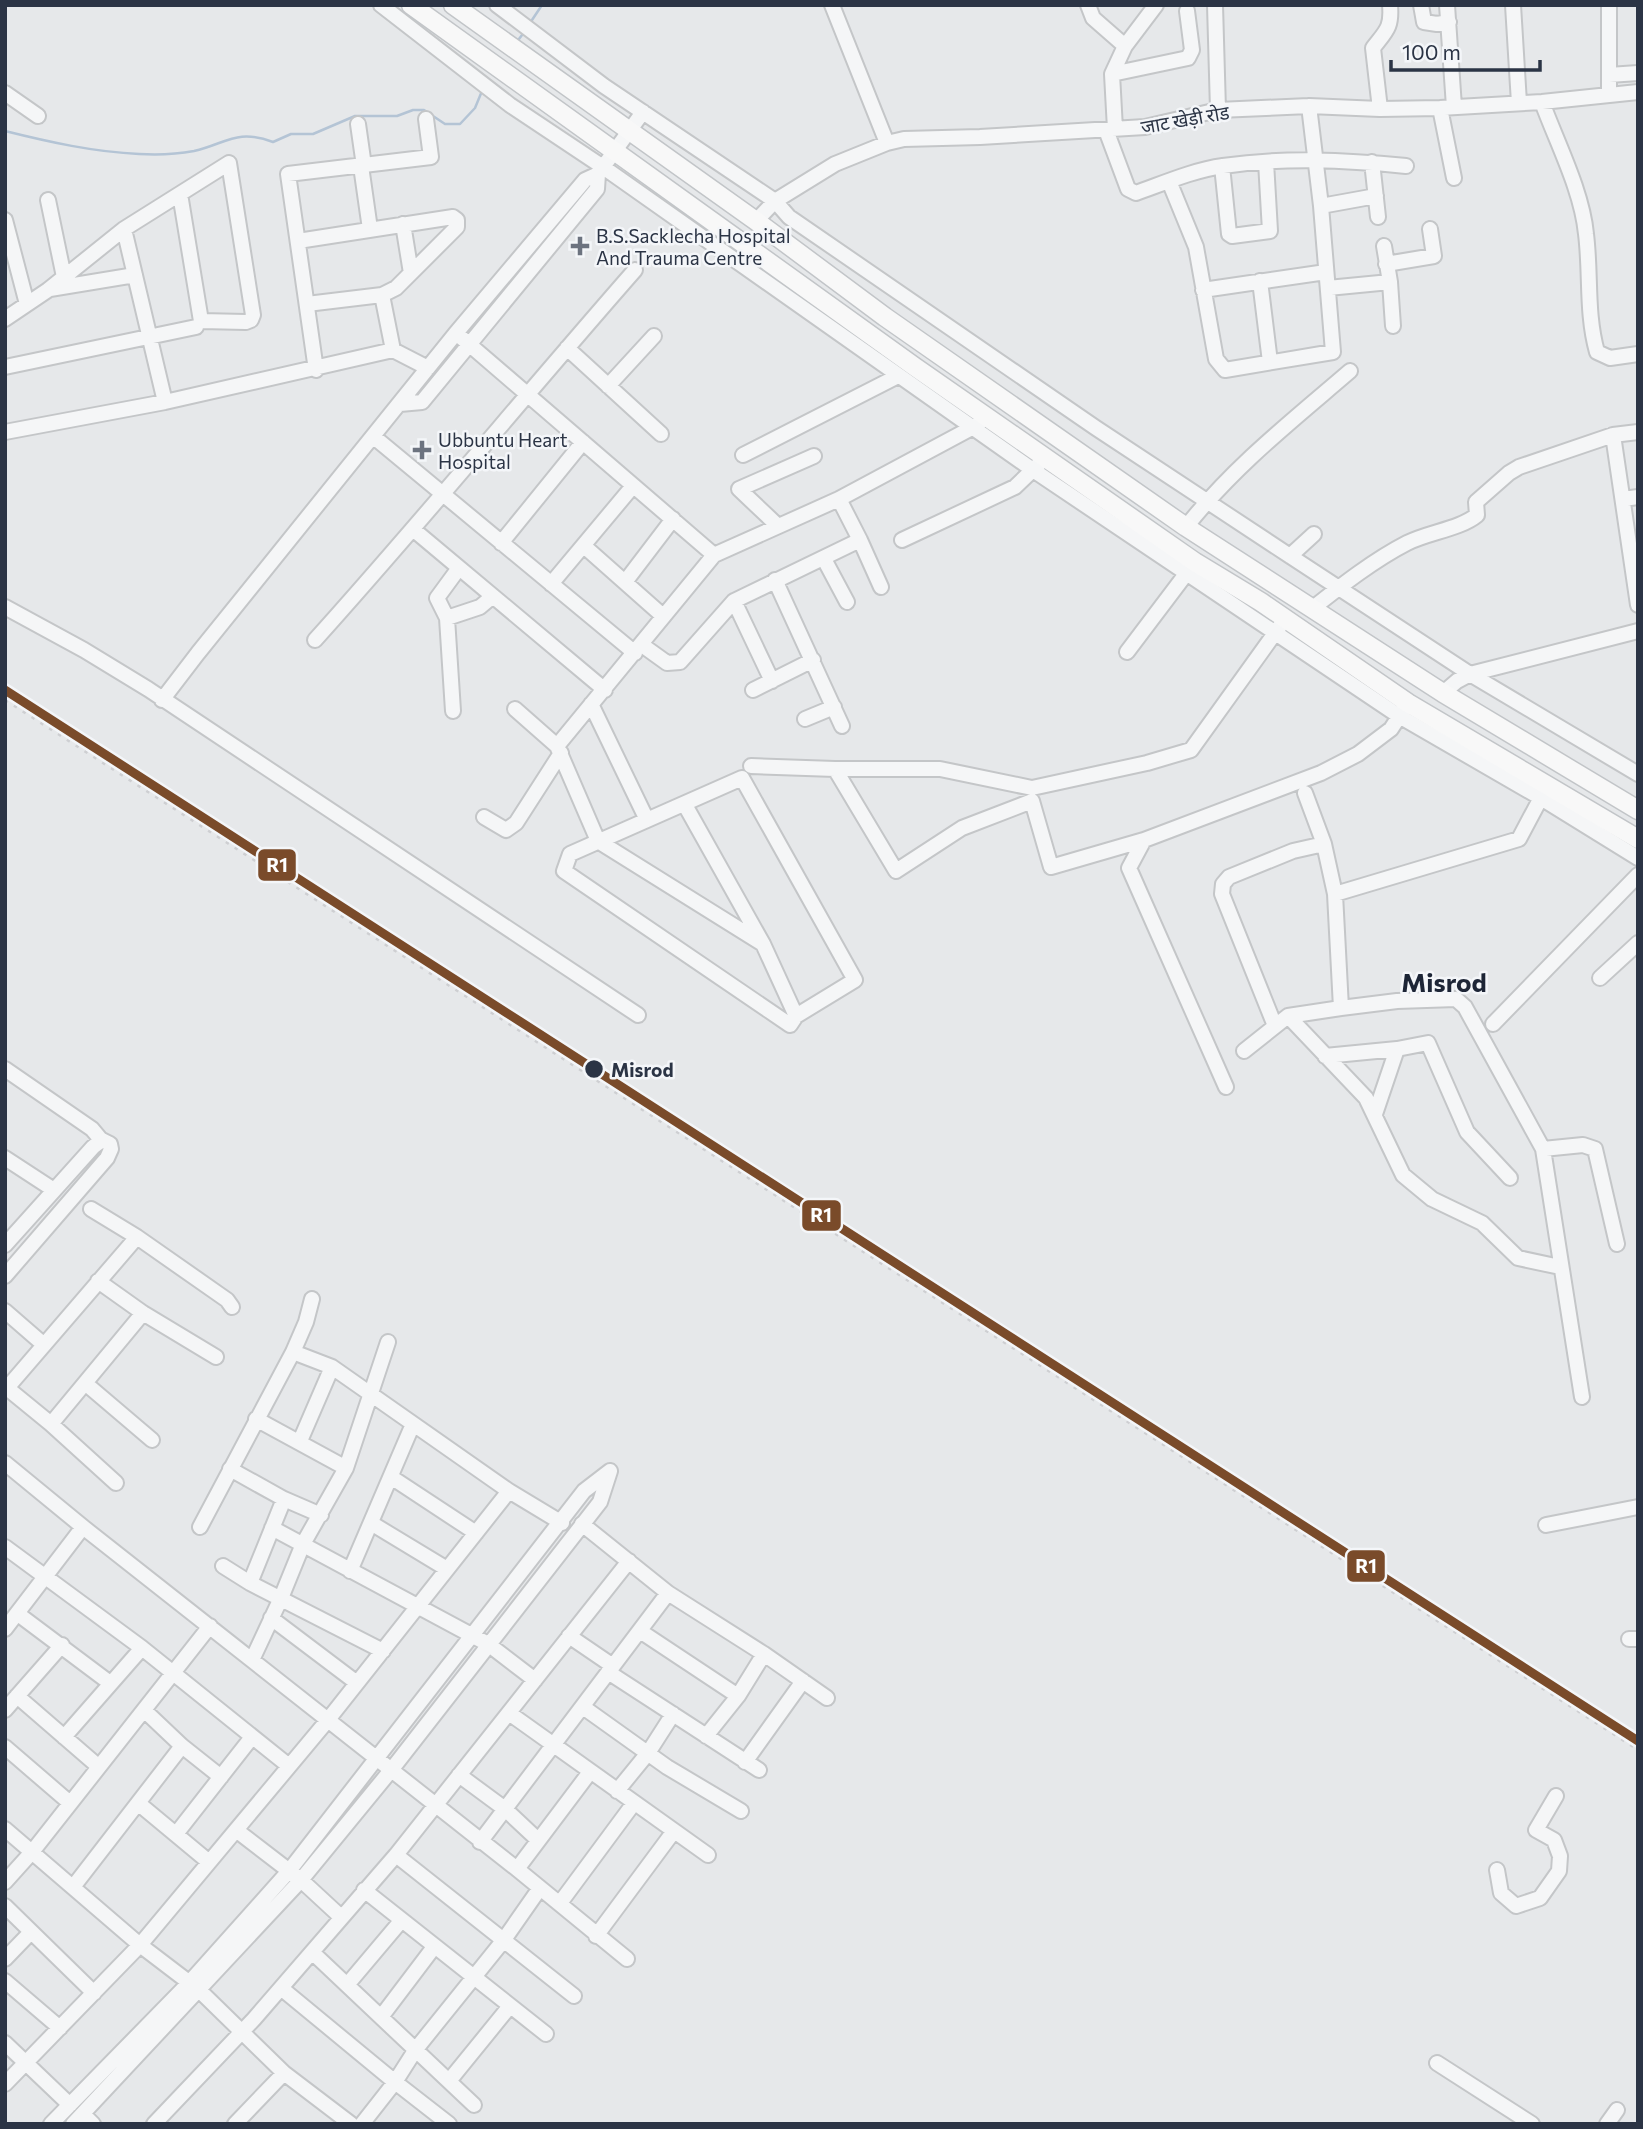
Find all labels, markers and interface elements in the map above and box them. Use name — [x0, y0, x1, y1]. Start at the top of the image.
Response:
scale bar — [1391, 28, 1540, 72]
text: 100 m — [1402, 39, 1461, 64]
street label: जाट खेड़ी रोड — [1139, 100, 1232, 138]
place label: B.S.Sacklecha Hospital And Trauma Centre — [596, 224, 791, 269]
marker: B.S.Sacklecha Hospital And Trauma Centre — [570, 236, 590, 256]
place label: Ubbuntu Heart Hospital — [438, 428, 568, 473]
marker: Ubbuntu Heart Hospital — [412, 440, 432, 460]
line badge: R1 — [257, 848, 297, 882]
text: R1 — [266, 853, 288, 876]
district label: Misrod — [1401, 966, 1487, 997]
marker: Misrod — [583, 1058, 605, 1080]
place label: Misrod — [611, 1058, 674, 1081]
line badge: R1 — [801, 1199, 842, 1232]
text: R1 — [810, 1203, 832, 1226]
line badge: R1 — [1346, 1549, 1386, 1583]
text: R1 — [1355, 1554, 1377, 1577]

